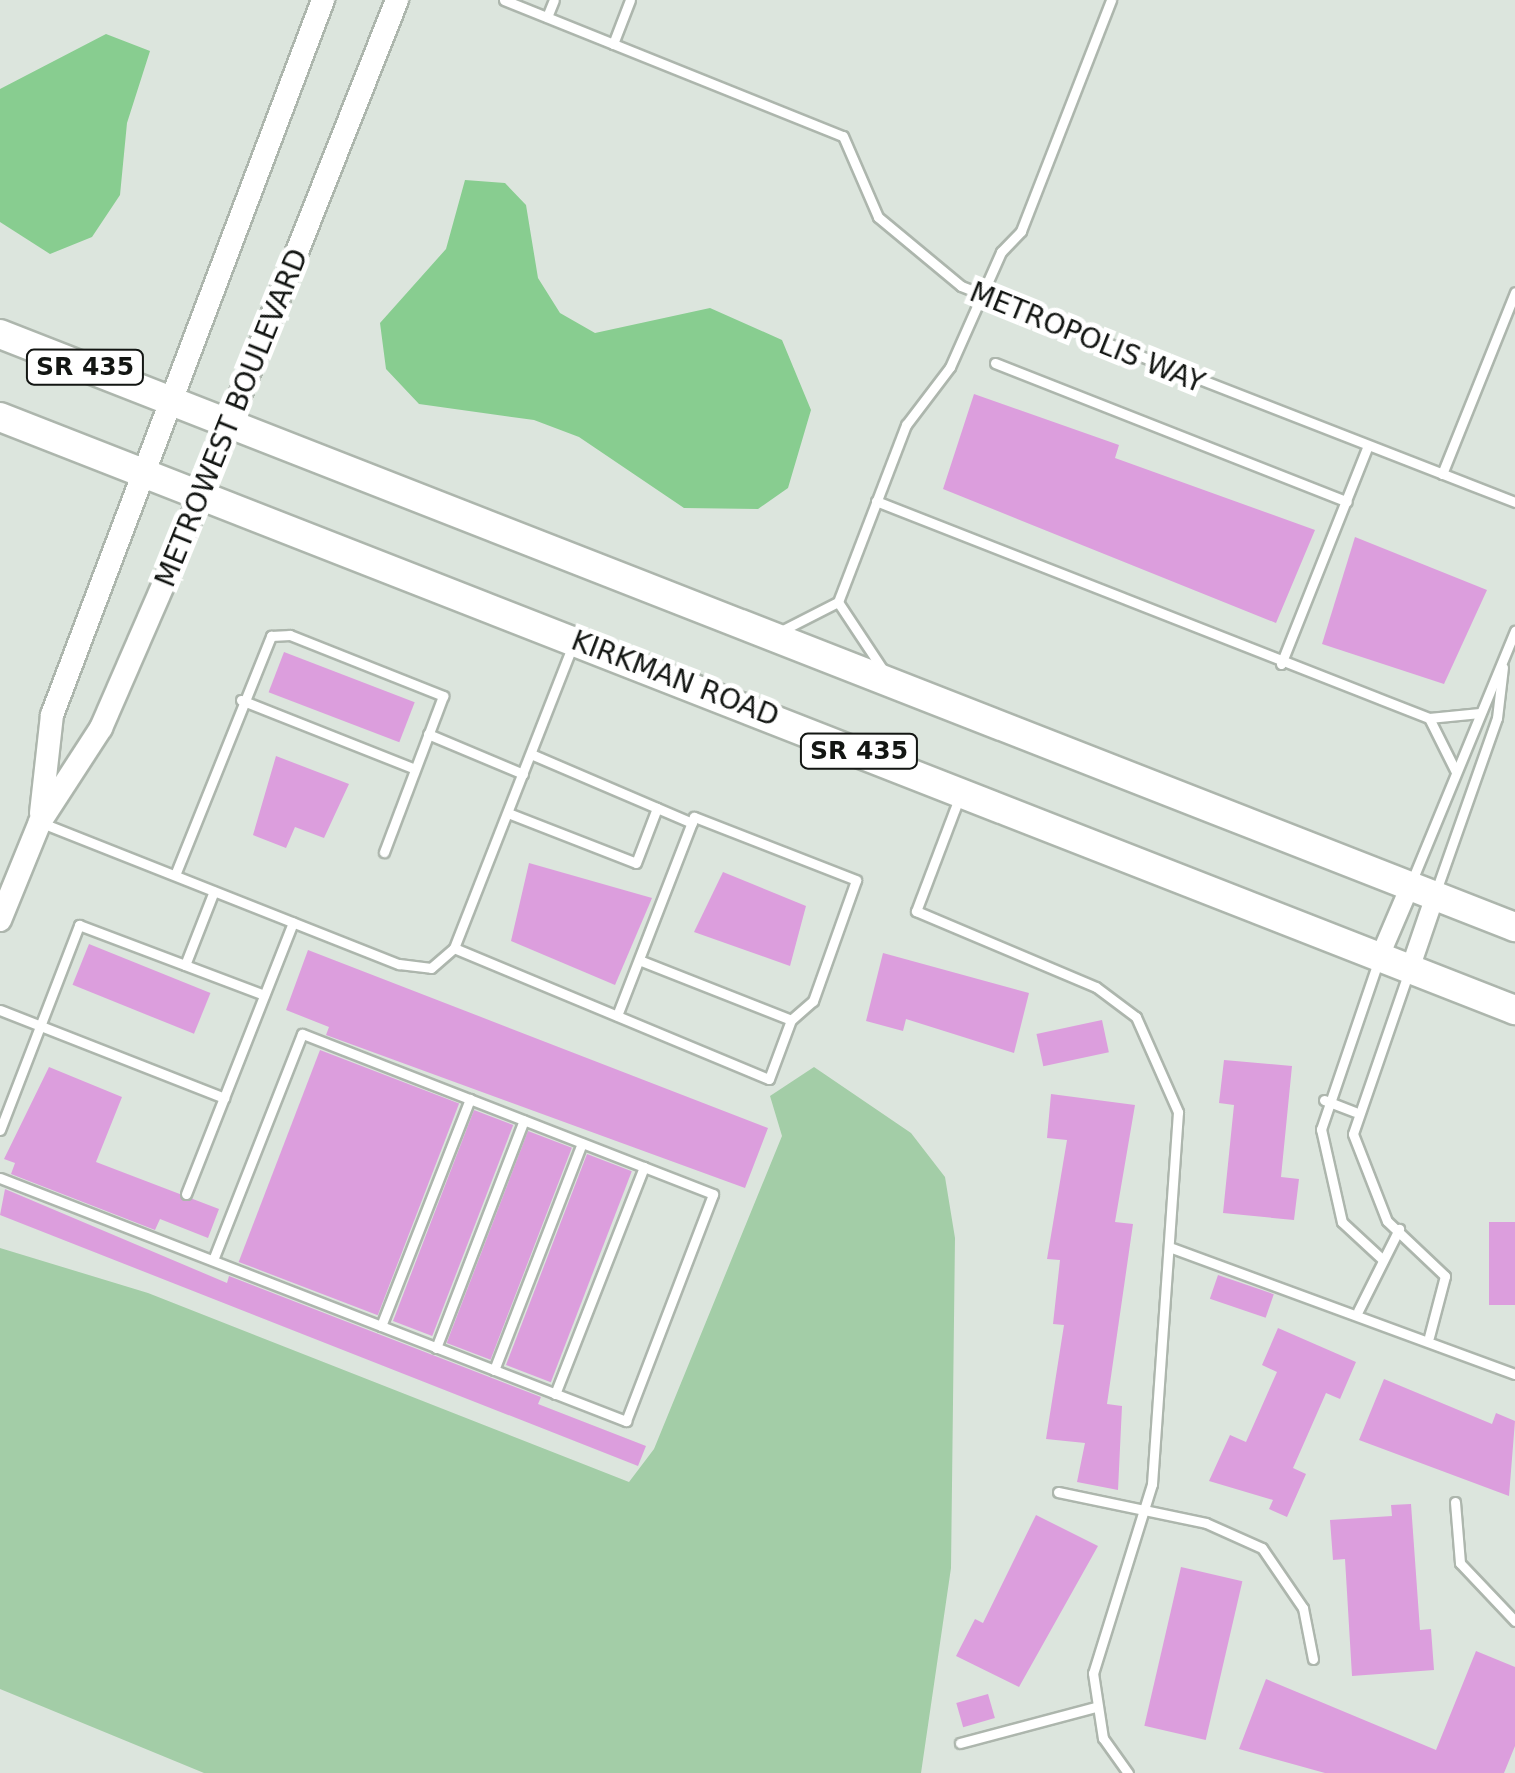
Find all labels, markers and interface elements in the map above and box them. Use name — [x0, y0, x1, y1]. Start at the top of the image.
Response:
street label: METROWEST BOULEVARD — [149, 244, 315, 592]
street label: METROPOLIS WAY — [965, 276, 1209, 400]
road number: SR 435 — [25, 347, 145, 387]
street label: KIRKMAN ROAD — [567, 624, 783, 734]
road number: SR 435 — [799, 731, 919, 771]

